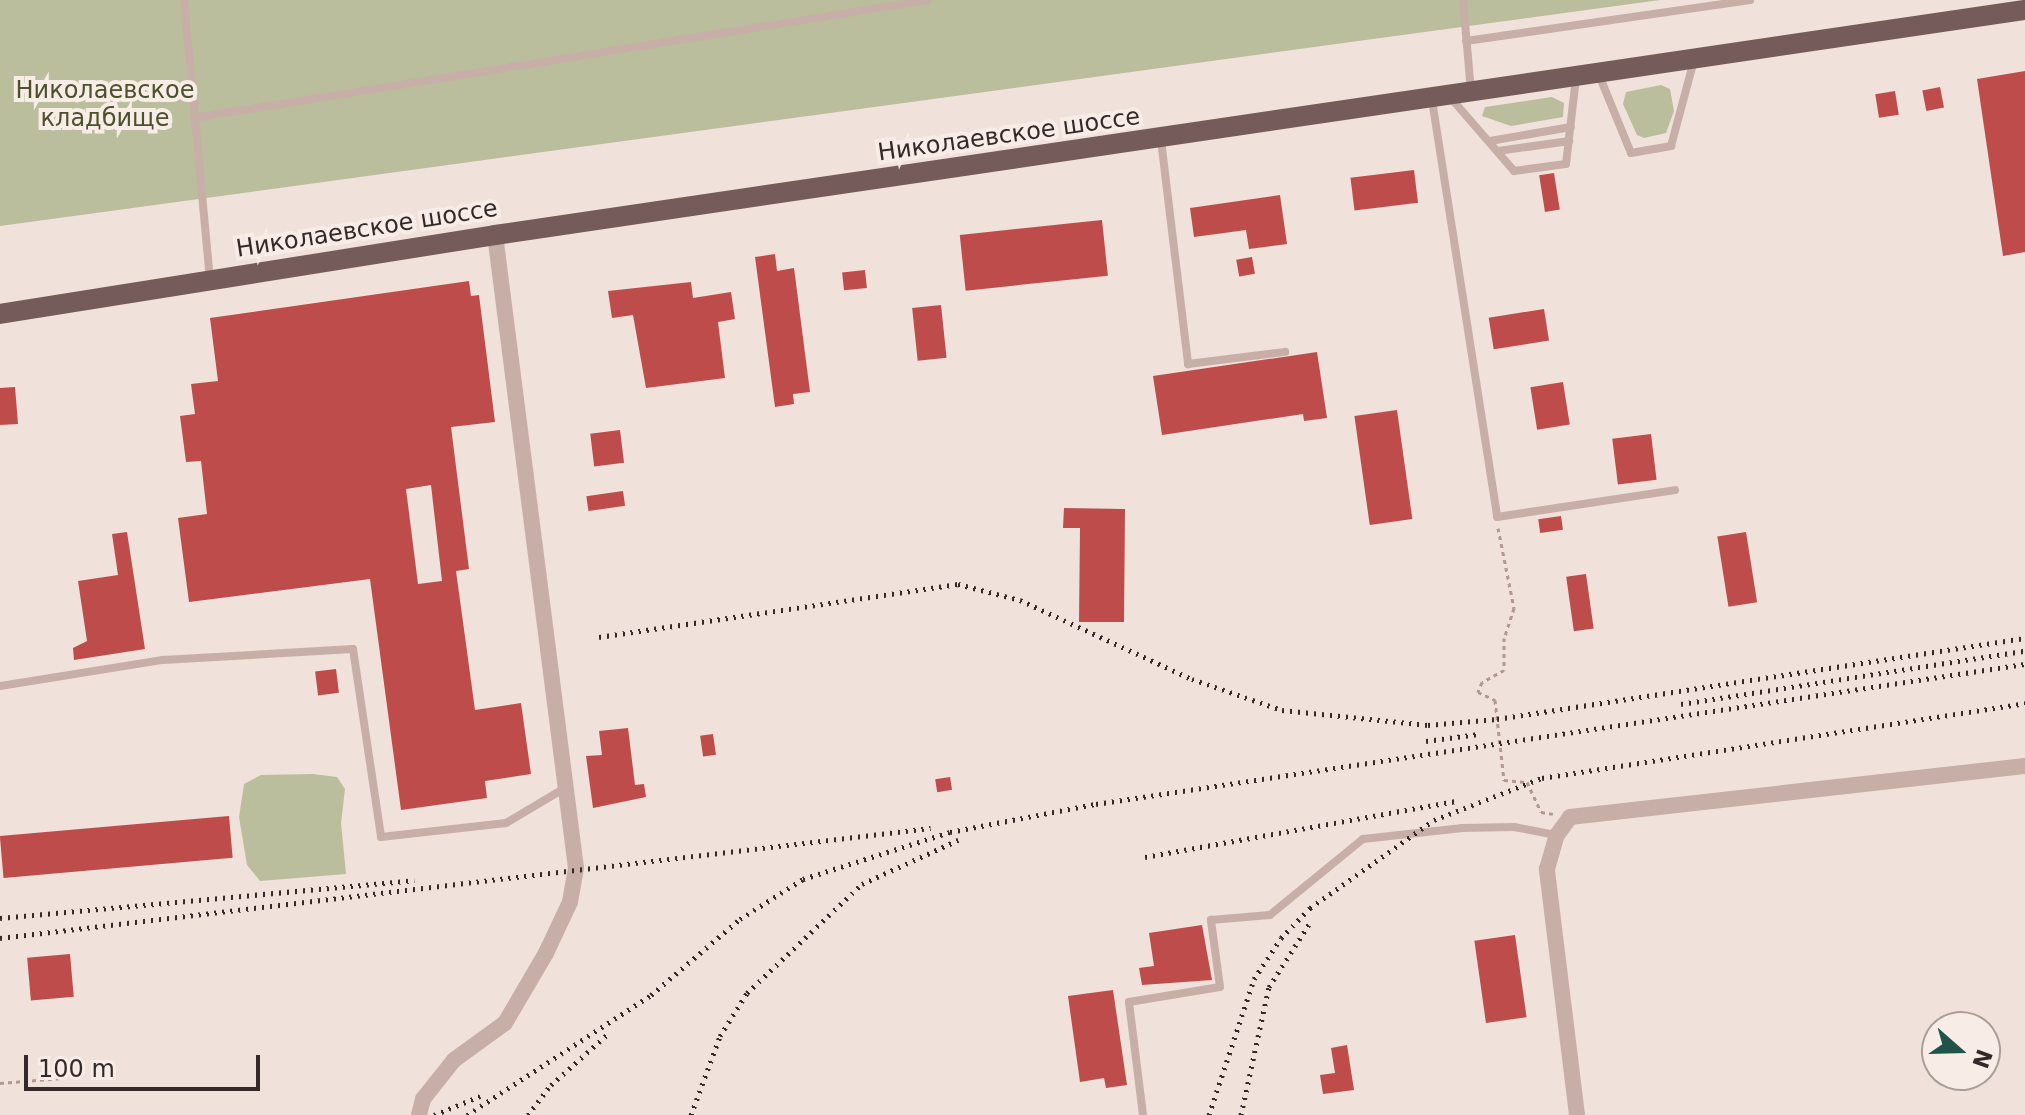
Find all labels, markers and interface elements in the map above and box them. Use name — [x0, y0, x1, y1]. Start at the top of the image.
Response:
park label: Николаевское кладбище — [16, 77, 194, 133]
street label: Николаевское шоссе — [876, 102, 1142, 168]
street label: Николаевское шоссе — [234, 194, 500, 264]
north arrow — [1921, 1011, 2001, 1091]
scale bar — [28, 1039, 264, 1089]
text: N — [1967, 1046, 1997, 1072]
text: 100 m — [38, 1055, 115, 1083]

